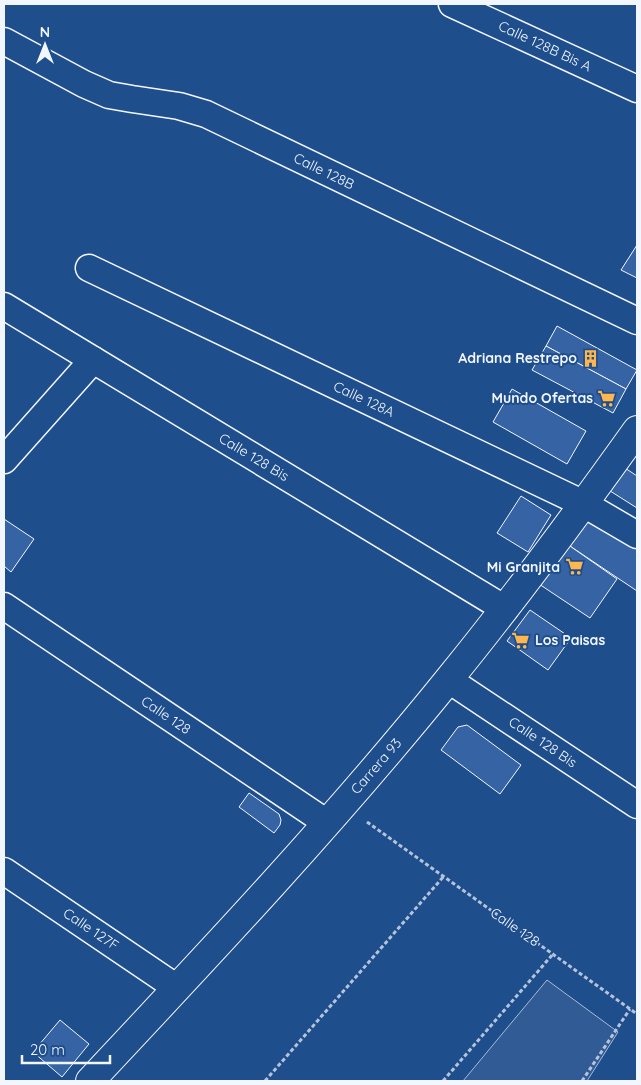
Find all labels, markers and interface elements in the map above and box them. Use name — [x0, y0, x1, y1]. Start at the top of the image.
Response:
street label: Calle 128B Bis A — [496, 17, 594, 75]
north arrow — [20, 20, 70, 70]
text: N — [40, 23, 50, 41]
street label: Calle 128B — [291, 149, 357, 193]
building icon: Adriana Restrepo — [581, 348, 601, 368]
place label: Adriana Restrepo — [458, 349, 577, 367]
street label: Calle 128A — [331, 377, 397, 421]
supermarket icon: Mundo Ofertas — [597, 388, 617, 408]
place label: Mundo Ofertas — [492, 389, 593, 407]
street label: Calle 128 Bis — [216, 429, 292, 485]
supermarket icon: Mi Granjita — [564, 557, 584, 577]
place label: Mi Granjita — [487, 558, 560, 576]
supermarket icon: Los Paisas — [511, 630, 531, 650]
place label: Los Paisas — [535, 631, 605, 649]
street label: Calle 128 — [138, 692, 194, 738]
street label: Calle 128 Bis — [505, 713, 581, 771]
street label: Carrera 93 — [347, 734, 405, 798]
street label: Calle 127F — [60, 904, 122, 954]
street label: Calle 128 — [487, 904, 543, 950]
scale bar — [22, 1032, 110, 1064]
text: 20 m — [30, 1040, 65, 1059]

